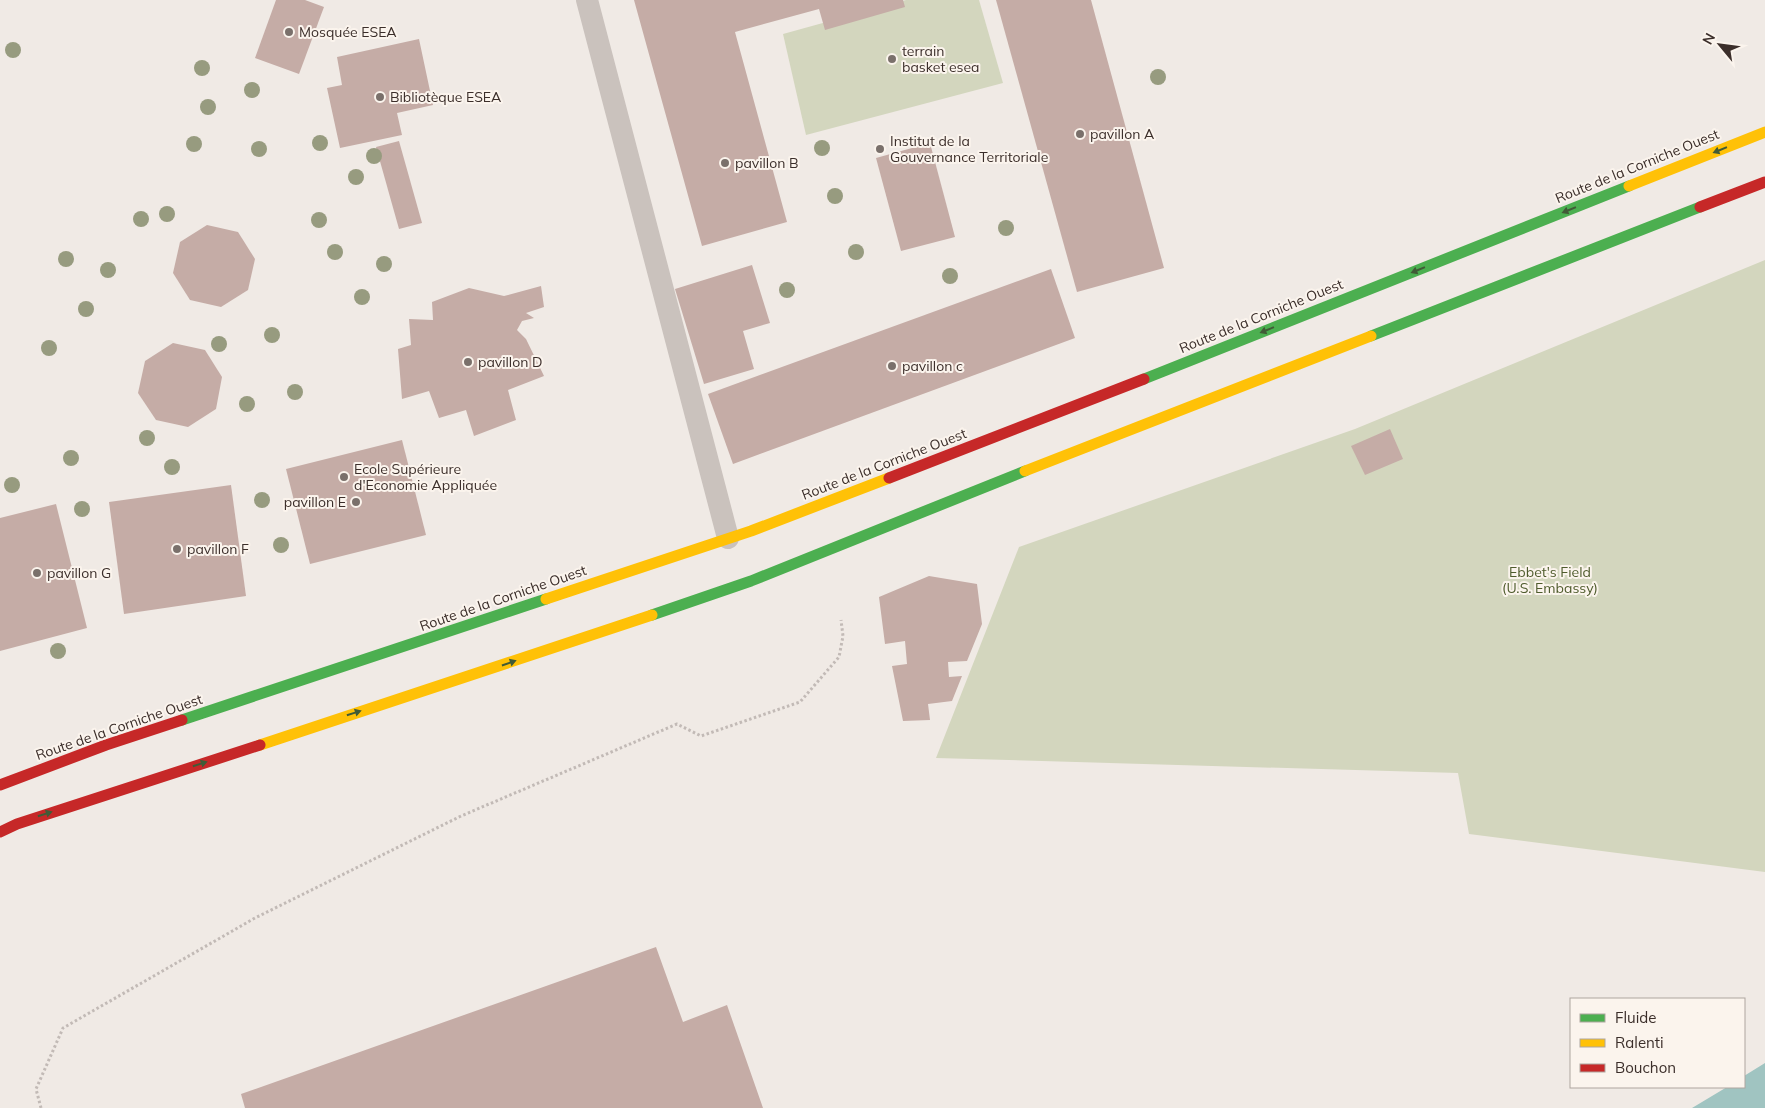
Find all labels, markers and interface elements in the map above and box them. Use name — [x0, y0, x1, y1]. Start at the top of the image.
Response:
north arrow — [1695, 20, 1745, 70]
place label: Mosquée ESEA — [299, 23, 397, 41]
marker: Mosquée ESEA — [283, 26, 295, 38]
text: N — [1698, 30, 1719, 48]
place label: terrain basket esea — [902, 42, 980, 76]
marker: terrain basket esea — [886, 53, 898, 65]
place label: Bibliotèque ESEA — [390, 88, 502, 106]
marker: Bibliotèque ESEA — [374, 91, 386, 103]
place label: pavillon A — [1090, 125, 1155, 143]
street label: Route de la Corniche Ouest — [1552, 125, 1722, 207]
marker: pavillon A — [1074, 128, 1086, 140]
place label: Institut de la Gouvernance Territoriale — [890, 132, 1048, 166]
marker: Institut de la Gouvernance Territoriale — [874, 143, 886, 155]
one-way arrow — [1713, 146, 1727, 154]
place label: pavillon B — [735, 154, 799, 172]
marker: pavillon B — [719, 157, 731, 169]
one-way arrow — [1561, 206, 1576, 214]
one-way arrow — [1410, 266, 1425, 274]
street label: Route de la Corniche Ouest — [1176, 275, 1346, 357]
one-way arrow — [1259, 326, 1274, 334]
place label: pavillon D — [478, 353, 542, 371]
marker: pavillon D — [462, 356, 474, 368]
place label: pavillon c — [902, 357, 963, 375]
marker: pavillon c — [886, 360, 898, 372]
street label: Route de la Corniche Ouest — [799, 424, 969, 504]
place label: Ecole Supérieure d'Economie Appliquée — [354, 460, 497, 494]
marker: Ecole Supérieure d'Economie Appliquée — [338, 471, 350, 483]
place label: pavillon E — [284, 493, 346, 511]
marker: pavillon E — [350, 496, 362, 508]
place label: pavillon F — [187, 540, 249, 558]
marker: pavillon F — [171, 543, 183, 555]
street label: Route de la Corniche Ouest — [417, 561, 589, 635]
park label: Ebbet's Field (U.S. Embassy) — [1502, 563, 1598, 597]
place label: pavillon G — [47, 564, 111, 582]
marker: pavillon G — [31, 567, 43, 579]
one-way arrow — [502, 659, 517, 667]
street label: Route de la Corniche Ouest — [33, 690, 205, 764]
one-way arrow — [347, 709, 362, 717]
one-way arrow — [193, 759, 208, 767]
one-way arrow — [38, 810, 53, 818]
legend — [1570, 998, 1745, 1088]
text: Fluide — [1615, 1008, 1656, 1027]
text: Ralenti — [1615, 1033, 1664, 1052]
text: Bouchon — [1615, 1058, 1676, 1077]

